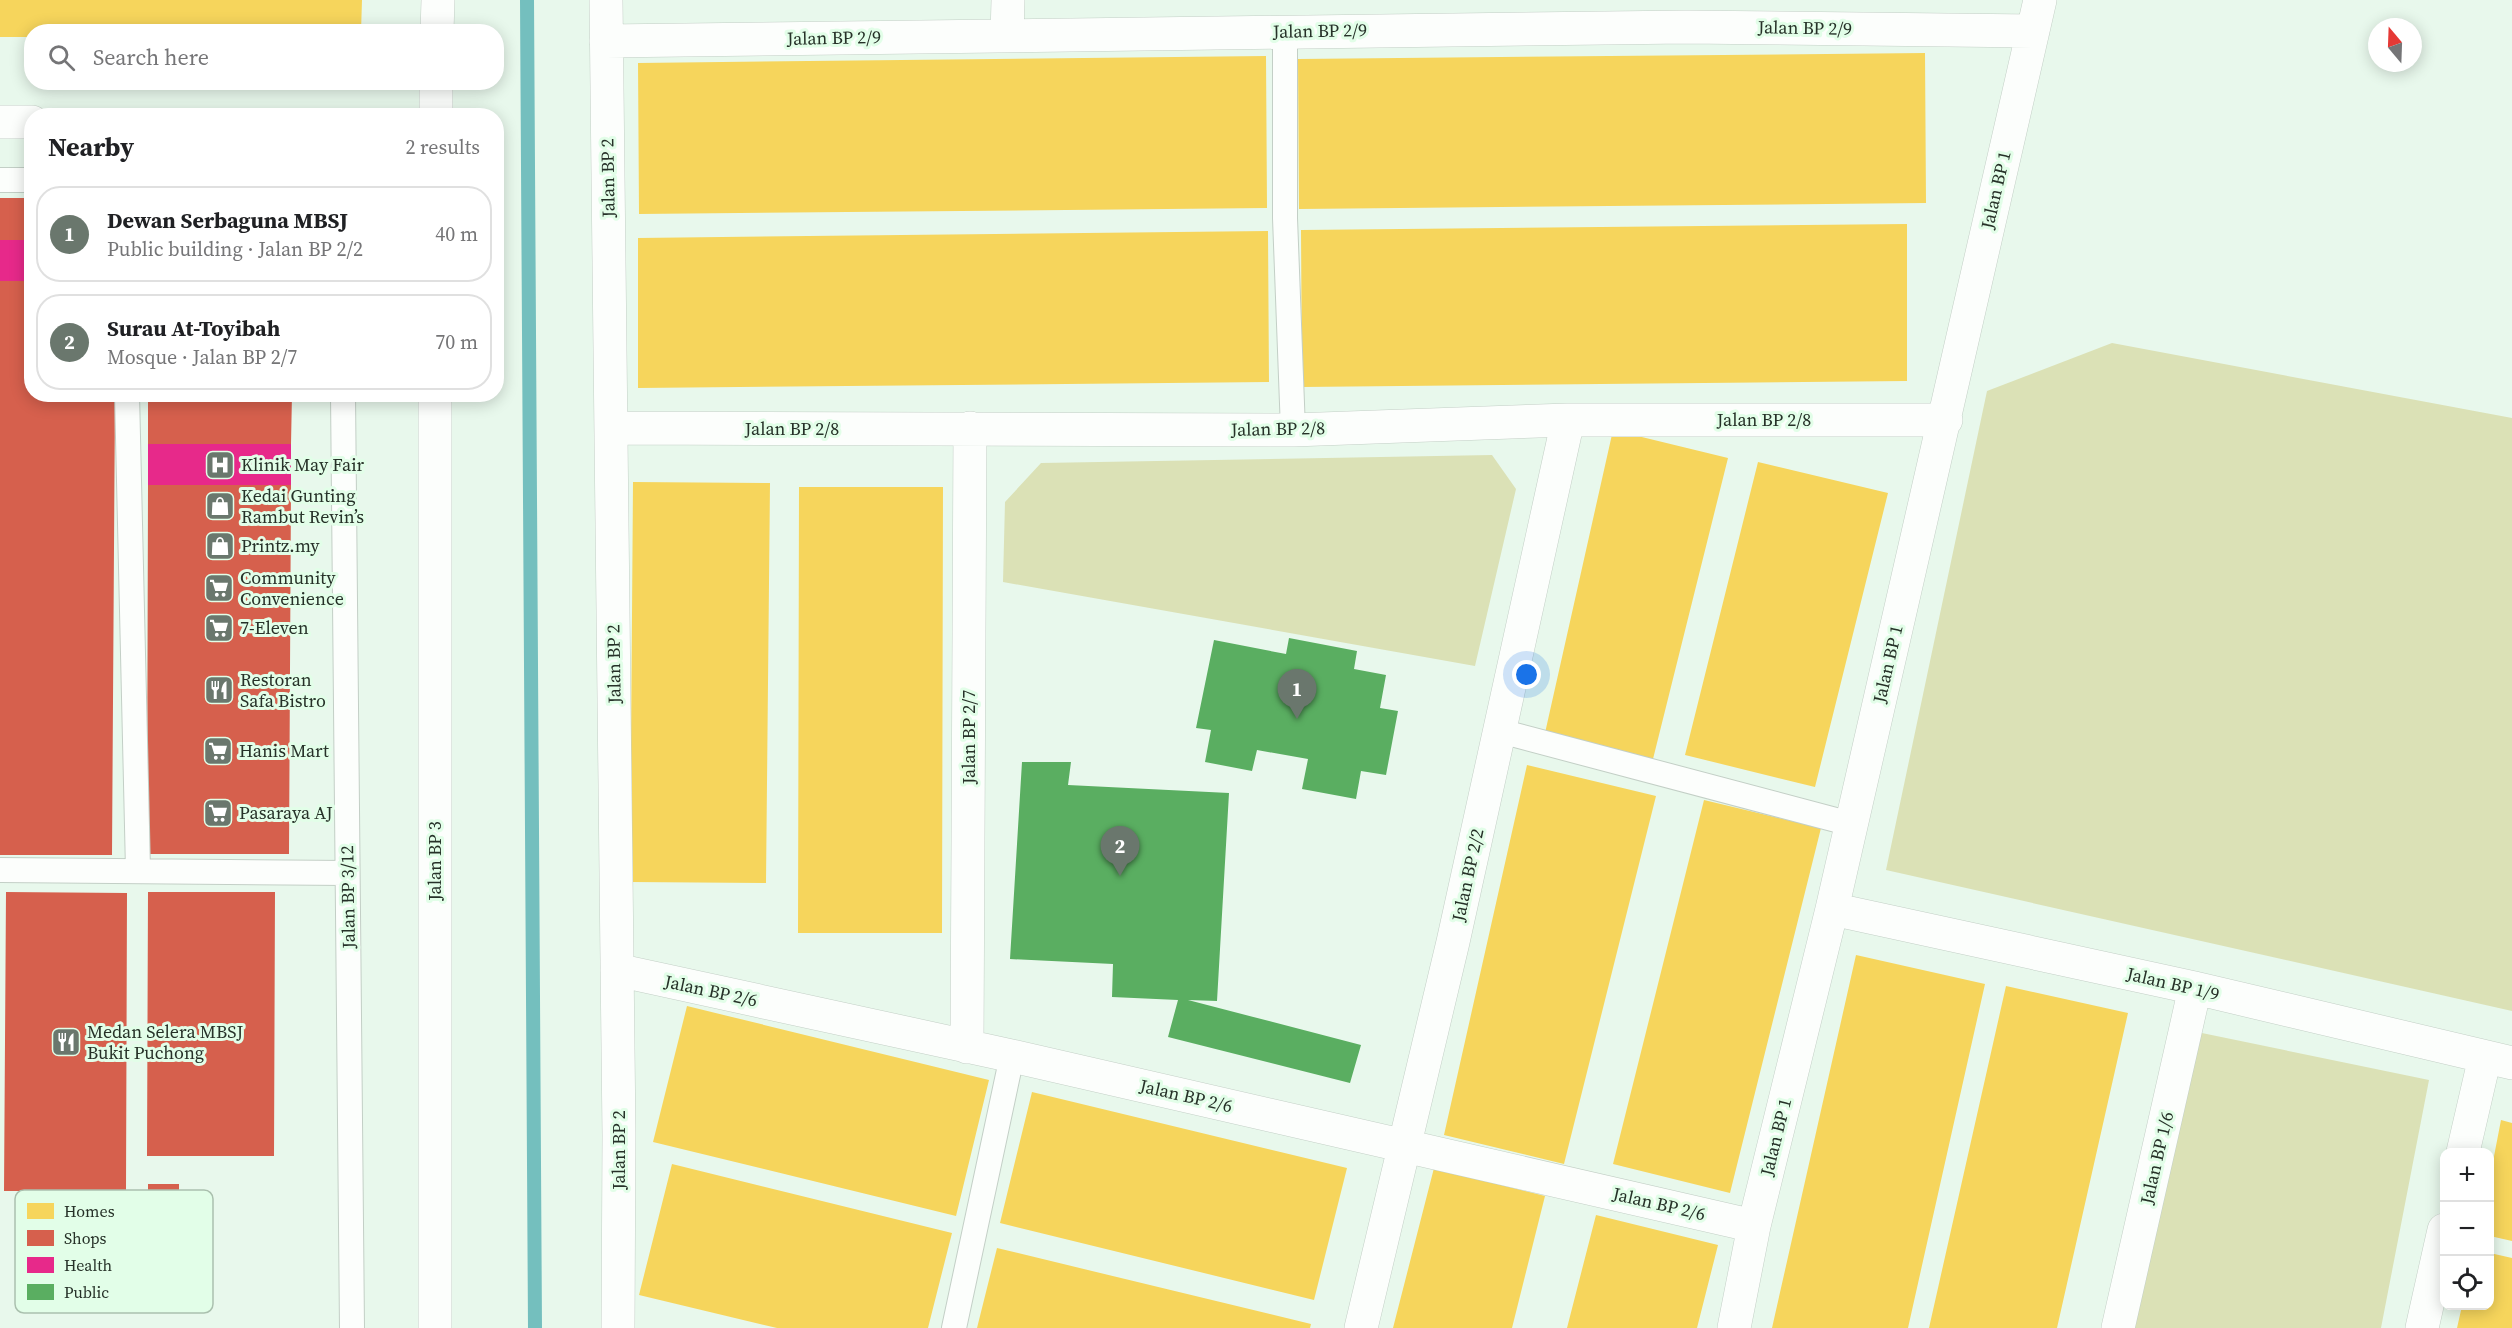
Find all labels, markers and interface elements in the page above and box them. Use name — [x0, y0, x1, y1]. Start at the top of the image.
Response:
street label: Jalan BP 2/9 — [1757, 14, 1852, 41]
street label: Jalan BP 2/9 — [1272, 17, 1367, 44]
north arrow — [2368, 18, 2422, 72]
search box — [24, 24, 504, 90]
street label: Jalan BP 2/9 — [786, 24, 881, 51]
icon: search — [45, 41, 78, 74]
text: Search here — [93, 42, 209, 72]
text: Nearby — [48, 129, 134, 165]
text: 2 results — [405, 133, 480, 161]
street label: Jalan BP 2 — [594, 138, 621, 219]
street label: Jalan BP 1 — [1974, 148, 2017, 232]
text: Dewan Serbaguna MBSJ — [107, 205, 348, 235]
text: 1 — [64, 220, 75, 248]
text: 40 m — [435, 220, 478, 248]
text: Public building · Jalan BP 2/2 — [107, 235, 363, 263]
text: Surau At-Toyibah — [107, 313, 280, 343]
text: 2 — [64, 328, 75, 356]
text: 70 m — [435, 328, 478, 356]
text: Mosque · Jalan BP 2/7 — [107, 343, 297, 371]
street label: Jalan BP 2/8 — [1716, 407, 1811, 432]
street label: Jalan BP 2/8 — [1230, 415, 1325, 442]
street label: Jalan BP 2/8 — [744, 416, 839, 441]
hospital icon: Klinik May Fair — [204, 449, 236, 481]
place label: Klinik May Fair — [241, 452, 365, 477]
place label: Kedai Gunting Rambut Revin’s — [241, 483, 364, 529]
shop icon: Kedai Gunting Rambut Revin’s — [204, 490, 236, 522]
shop icon: Printz.my — [204, 530, 236, 562]
place label: Printz.my — [241, 533, 320, 558]
place label: Community Convenience — [240, 565, 344, 611]
supermarket icon: Community Convenience — [203, 572, 235, 604]
supermarket icon: 7-Eleven — [203, 612, 235, 644]
place label: 7-Eleven — [240, 615, 309, 640]
street label: Jalan BP 1 — [1866, 622, 1909, 706]
street label: Jalan BP 2 — [600, 624, 627, 705]
your location — [1512, 660, 1541, 689]
place label: Restoran Safa Bistro — [240, 667, 326, 713]
pin: 1 — [1278, 670, 1316, 719]
restaurant icon: Restoran Safa Bistro — [203, 674, 235, 706]
street label: Jalan BP 2/7 — [956, 690, 981, 785]
supermarket icon: Hanis Mart — [202, 735, 234, 767]
place label: Hanis Mart — [239, 738, 329, 763]
supermarket icon: Pasaraya AJ — [202, 797, 234, 829]
place label: Pasaraya AJ — [239, 800, 333, 825]
street label: Jalan BP 3 — [422, 821, 447, 902]
pin: 2 — [1100, 826, 1140, 876]
street label: Jalan BP 2/2 — [1445, 826, 1490, 925]
street label: Jalan BP 3/12 — [334, 845, 361, 950]
street label: Jalan BP 1/9 — [2123, 960, 2222, 1006]
street label: Jalan BP 2/6 — [661, 968, 760, 1013]
place label: Medan Selera MBSJ Bukit Puchong — [87, 1019, 243, 1065]
restaurant icon: Medan Selera MBSJ Bukit Puchong — [50, 1026, 82, 1058]
street label: Jalan BP 2/6 — [1136, 1072, 1235, 1118]
street label: Jalan BP 1 — [1754, 1095, 1797, 1179]
street label: Jalan BP 1/6 — [2133, 1109, 2179, 1208]
street label: Jalan BP 2 — [606, 1110, 631, 1191]
map controls — [2440, 1148, 2494, 1310]
button: + — [2440, 1148, 2494, 1202]
street label: Jalan BP 2/6 — [1609, 1180, 1708, 1226]
legend — [15, 1190, 213, 1313]
text: Homes — [64, 1200, 115, 1222]
button: − — [2440, 1202, 2494, 1256]
text: Shops — [64, 1227, 107, 1249]
text: Health — [64, 1254, 112, 1276]
button: locate — [2440, 1256, 2494, 1310]
text: Public — [64, 1281, 109, 1303]

